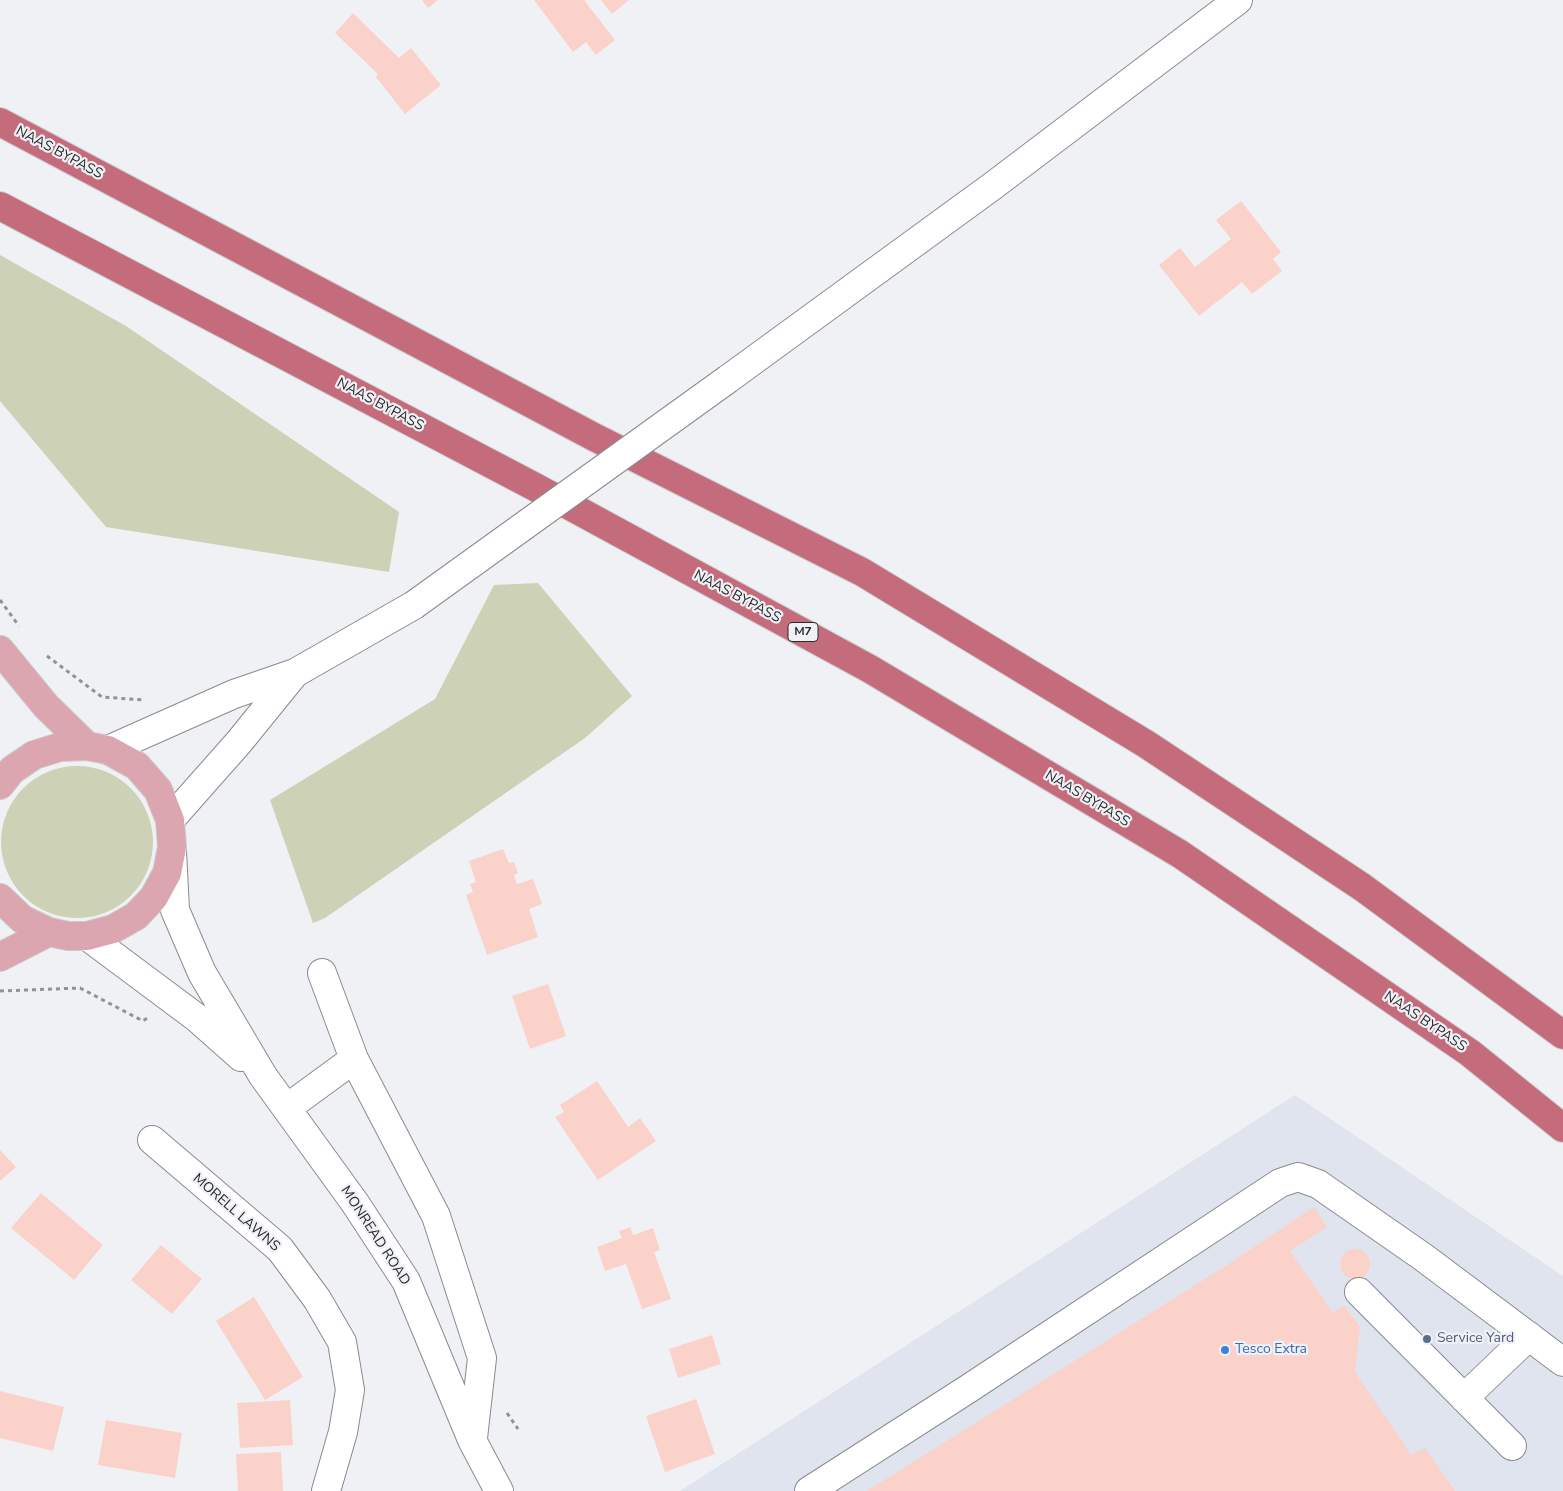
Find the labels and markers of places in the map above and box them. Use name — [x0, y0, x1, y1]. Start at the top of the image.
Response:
place label: Service Yard — [1437, 1331, 1514, 1347]
marker: Service Yard — [1421, 1333, 1433, 1345]
place label: Tesco Extra — [1235, 1342, 1307, 1358]
marker: Tesco Extra — [1219, 1344, 1231, 1356]

